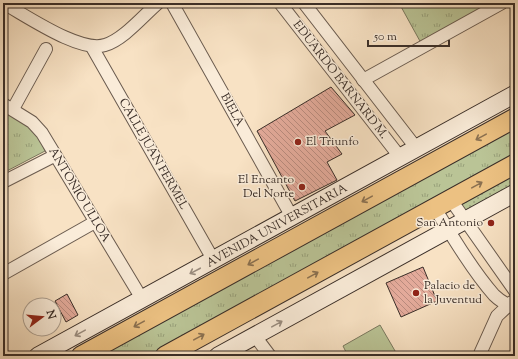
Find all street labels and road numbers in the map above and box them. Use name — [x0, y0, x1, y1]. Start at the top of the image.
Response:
street label: EDUARDO BARNARD M. — [288, 17, 392, 143]
street label: BIELA — [215, 90, 249, 130]
street label: CALLE JUAN FERMEL — [114, 95, 192, 213]
street label: ANTONIO ULLOA — [44, 144, 115, 246]
street label: AVENIDA UNIVERSITARIA — [203, 179, 351, 272]

